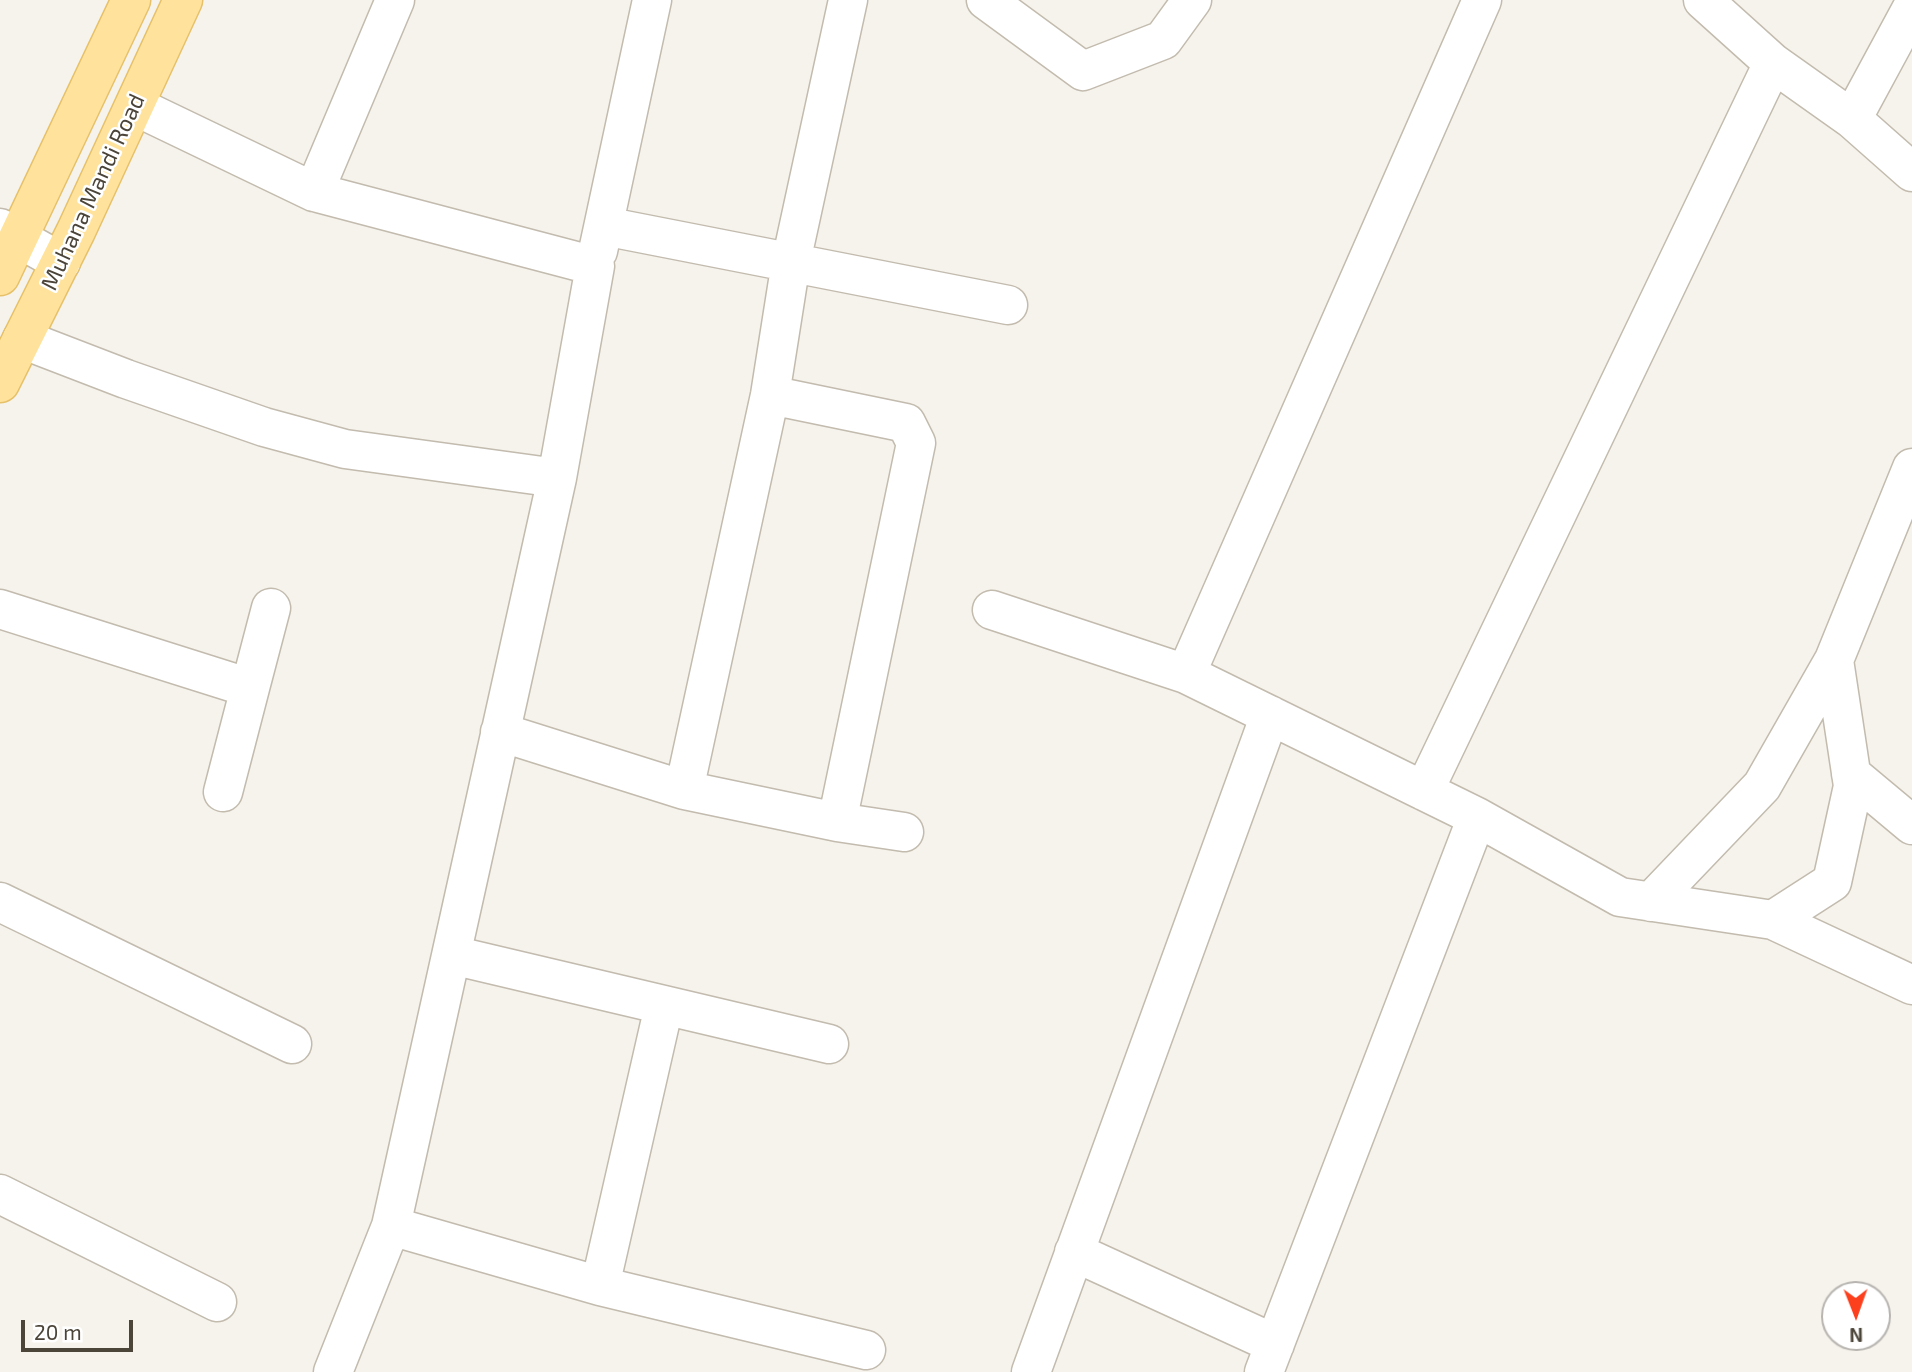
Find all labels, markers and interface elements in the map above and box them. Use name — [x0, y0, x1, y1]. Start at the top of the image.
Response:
street label: Muhana Mandi Road — [35, 89, 151, 295]
north arrow — [1821, 1281, 1891, 1351]
scale bar — [24, 1306, 136, 1350]
text: 20 m — [34, 1319, 82, 1344]
text: N — [1849, 1324, 1863, 1347]

